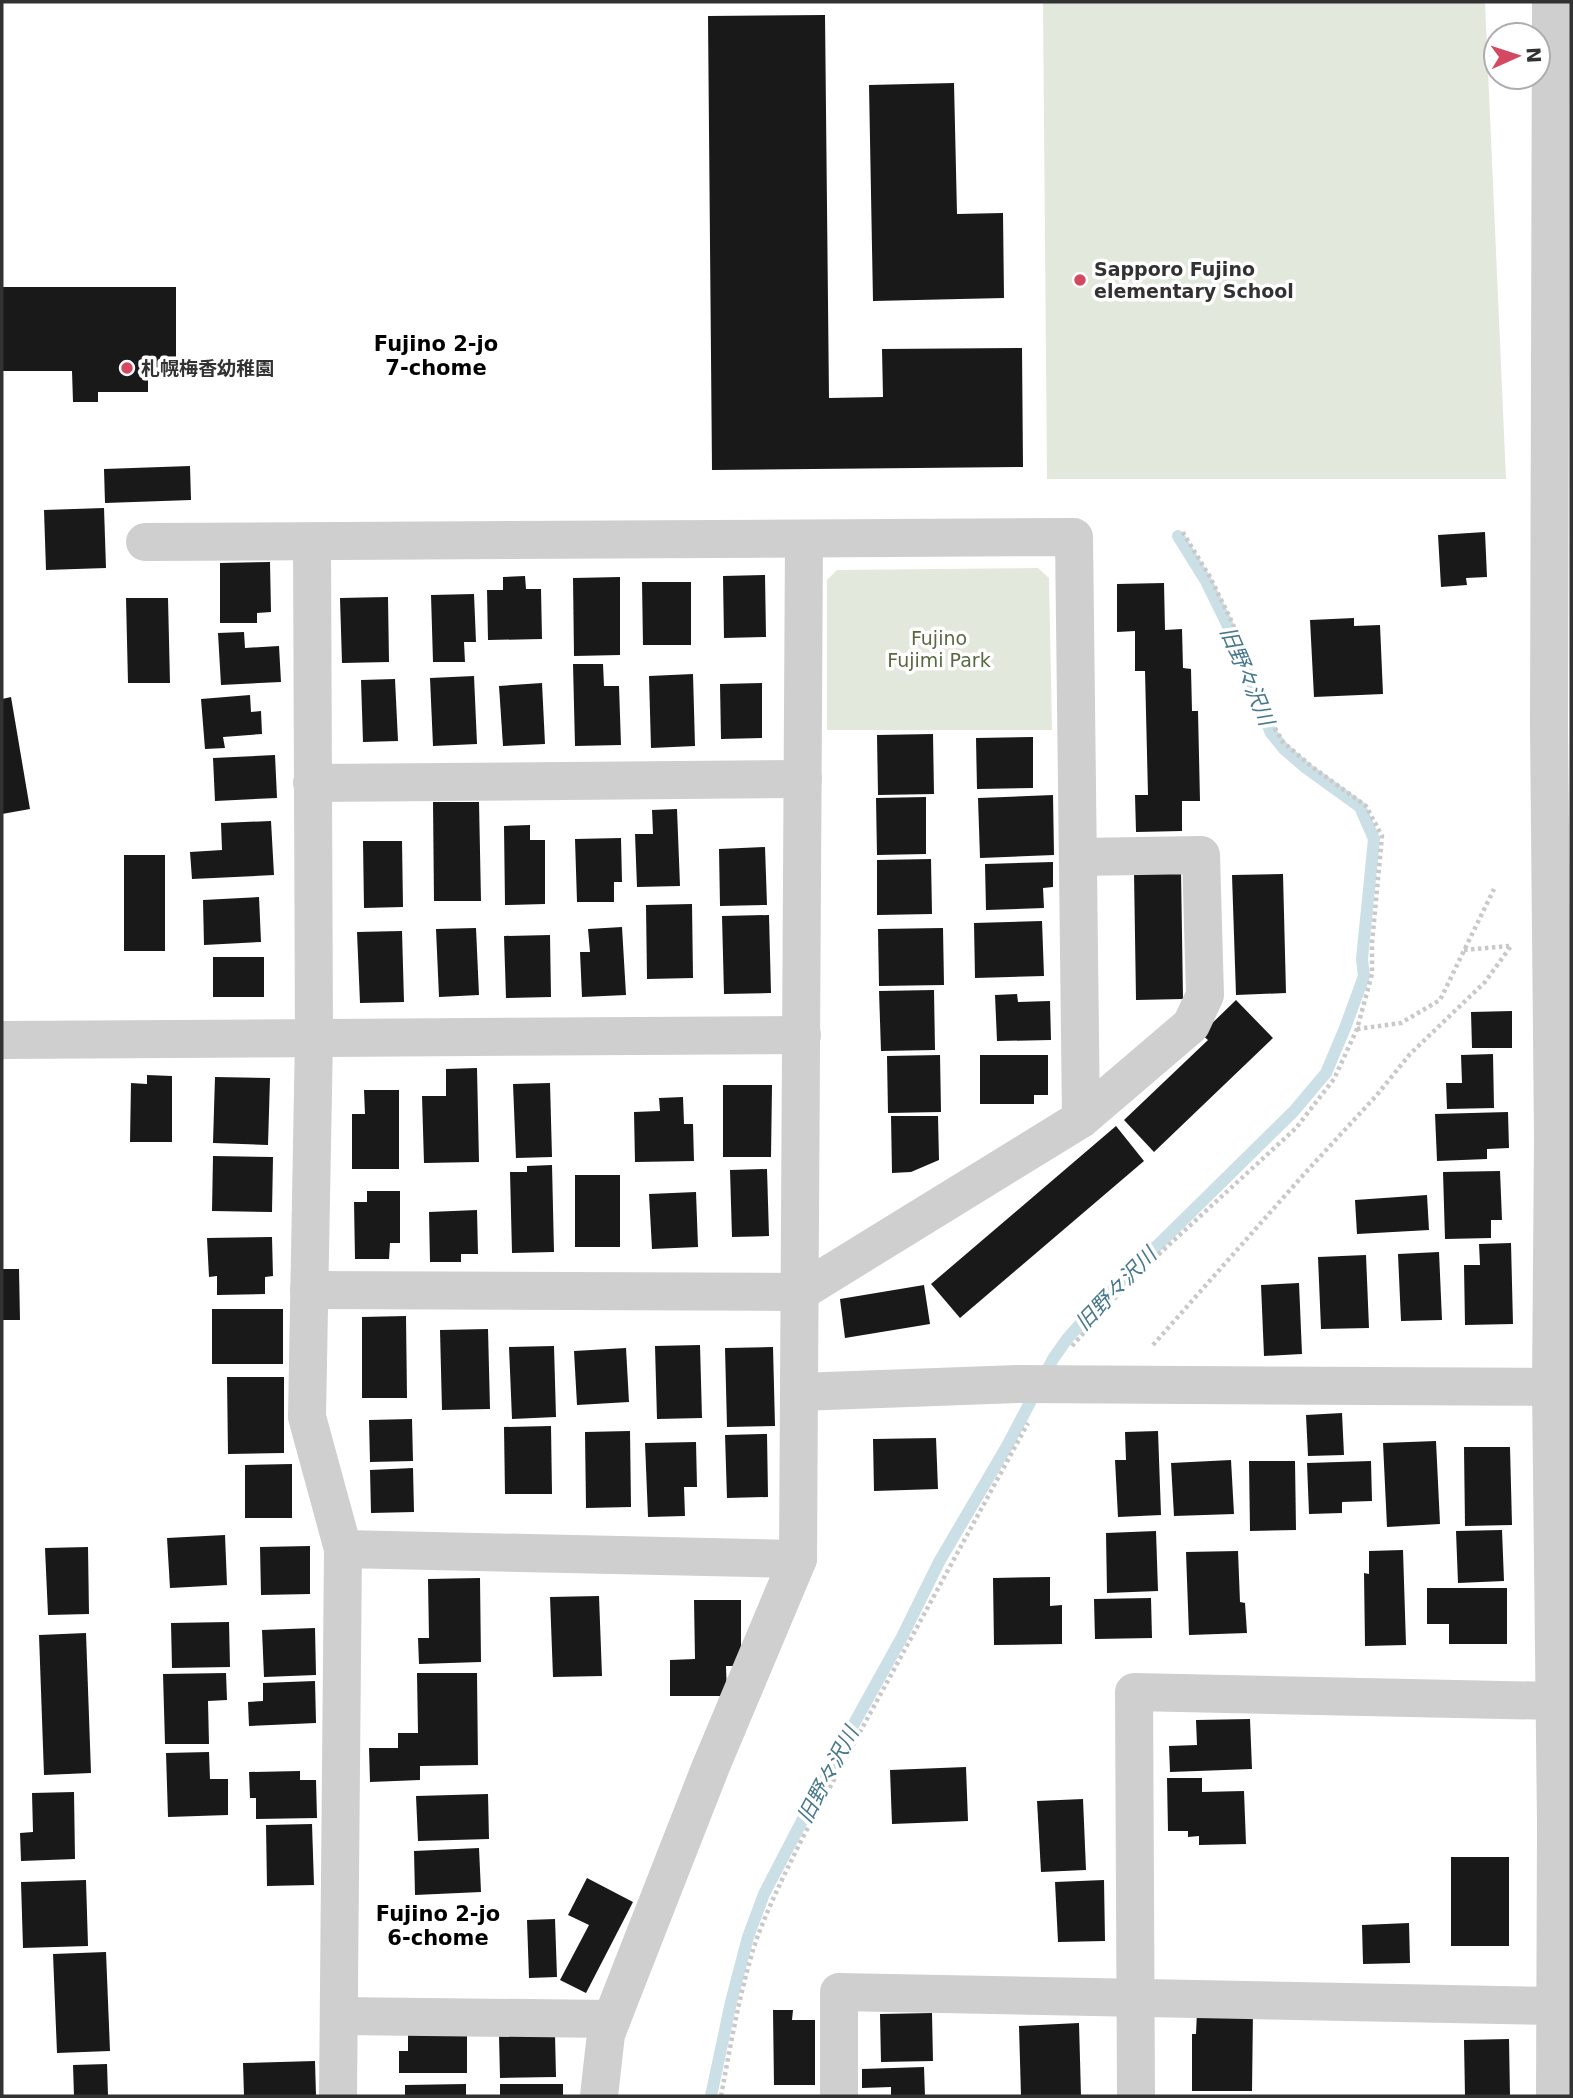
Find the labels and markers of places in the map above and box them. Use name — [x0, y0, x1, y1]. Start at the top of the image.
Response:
place label: Sapporo Fujino elementary School — [1094, 258, 1294, 302]
marker: Sapporo Fujino elementary School — [1072, 272, 1088, 288]
place label: 札幌梅香幼稚園 — [141, 357, 274, 379]
marker: 札幌梅香幼稚園 — [119, 360, 135, 376]

